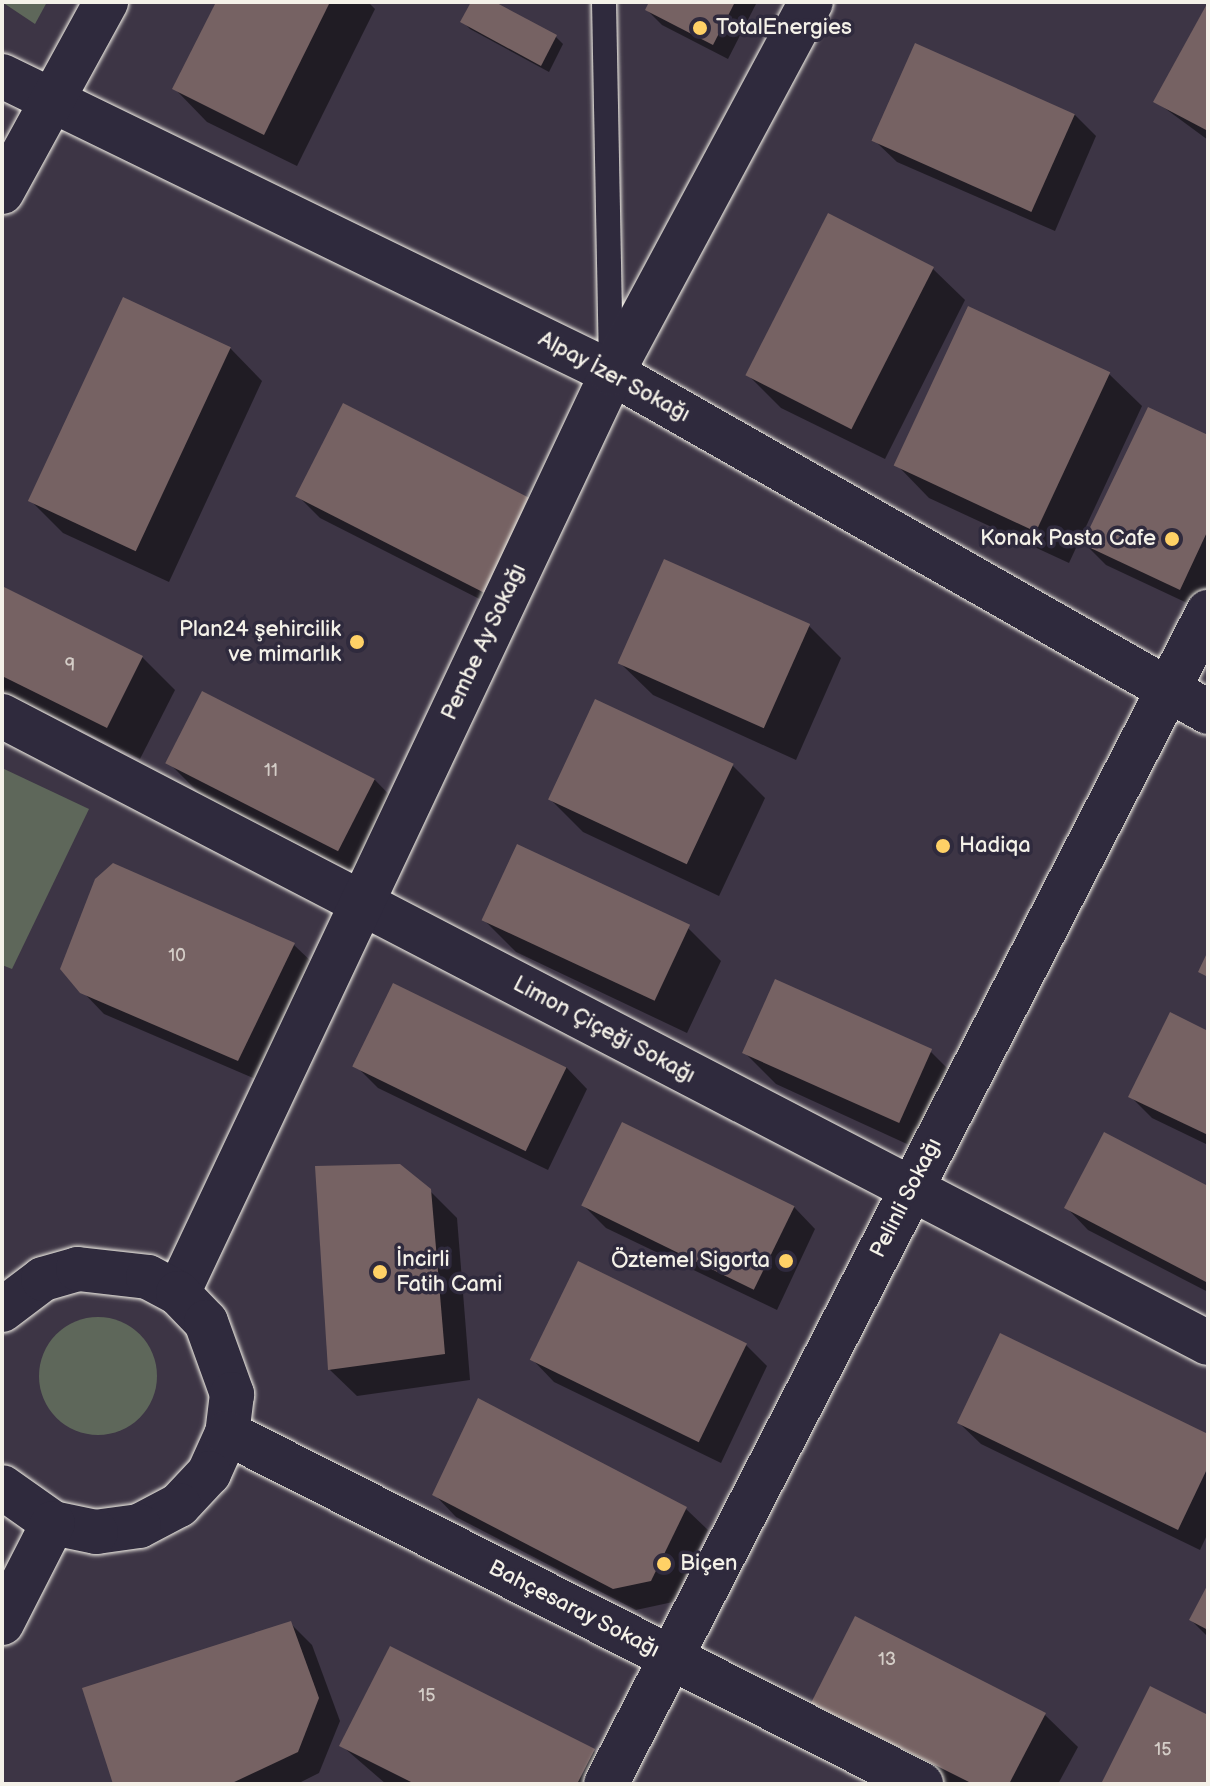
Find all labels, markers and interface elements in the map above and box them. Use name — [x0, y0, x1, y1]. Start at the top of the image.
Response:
place label: TotalEnergies — [716, 15, 852, 41]
marker: TotalEnergies — [691, 19, 709, 37]
street label: Alpay İzer Sokağı — [533, 326, 695, 428]
place label: Konak Pasta Cafe — [980, 526, 1156, 552]
marker: Konak Pasta Cafe — [1163, 530, 1181, 548]
street label: Pembe Ay Sokağı — [436, 559, 532, 725]
place label: Plan24 şehircilik ve mimarlık — [179, 616, 341, 668]
marker: Plan24 şehircilik ve mimarlık — [348, 633, 366, 651]
house number: 9 — [65, 655, 75, 677]
house number: 11 — [264, 760, 278, 782]
place label: Hadiqa — [959, 833, 1031, 859]
marker: Hadiqa — [934, 837, 952, 855]
house number: 10 — [168, 945, 186, 967]
street label: Limon Çiçeği Sokağı — [508, 971, 700, 1089]
street label: Pelinli Sokağı — [864, 1134, 948, 1262]
place label: İncirli Fatih Cami — [396, 1246, 502, 1298]
place label: Öztemel Sigorta — [611, 1248, 770, 1274]
marker: Öztemel Sigorta — [777, 1252, 795, 1270]
marker: İncirli Fatih Cami — [371, 1263, 389, 1281]
place label: Biçen — [680, 1551, 737, 1577]
street label: Bahçesaray Sokağı — [483, 1554, 665, 1664]
marker: Biçen — [655, 1555, 673, 1573]
house number: 13 — [878, 1649, 896, 1671]
house number: 15 — [418, 1685, 436, 1707]
house number: 15 — [1154, 1739, 1172, 1761]

